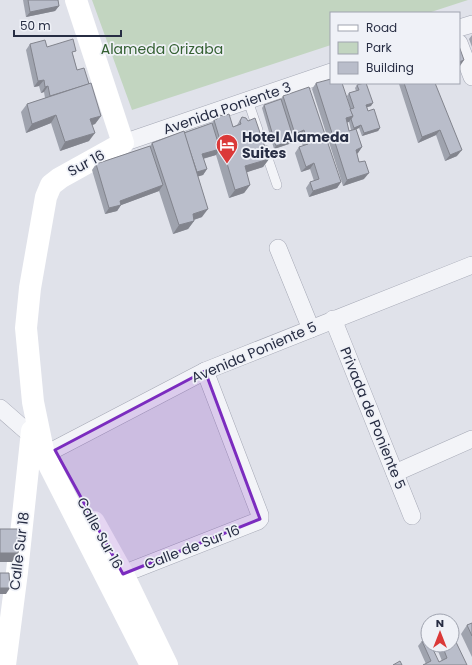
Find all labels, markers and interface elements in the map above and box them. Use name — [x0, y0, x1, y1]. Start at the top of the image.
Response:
scale bar — [14, 12, 121, 38]
legend — [330, 12, 460, 84]
text: 50 m — [20, 17, 51, 34]
text: Road — [366, 19, 397, 36]
park label: Alameda Orizaba — [101, 39, 223, 59]
text: Park — [366, 39, 393, 56]
text: Building — [366, 59, 414, 76]
street label: Avenida Poniente 3 — [160, 77, 294, 139]
place label: Hotel Alameda Suites — [242, 127, 349, 163]
hotel icon: Hotel Alameda Suites — [214, 132, 240, 165]
street label: Sur 16 — [64, 145, 108, 181]
street label: Avenida Poniente 5 — [188, 317, 320, 387]
street label: Privada de Poniente 5 — [335, 344, 411, 492]
street label: Calle Sur 16 — [72, 494, 128, 573]
street label: Calle Sur 18 — [4, 510, 34, 591]
street label: Calle de Sur 16 — [141, 520, 243, 574]
north arrow — [420, 613, 460, 653]
text: N — [436, 615, 444, 631]

